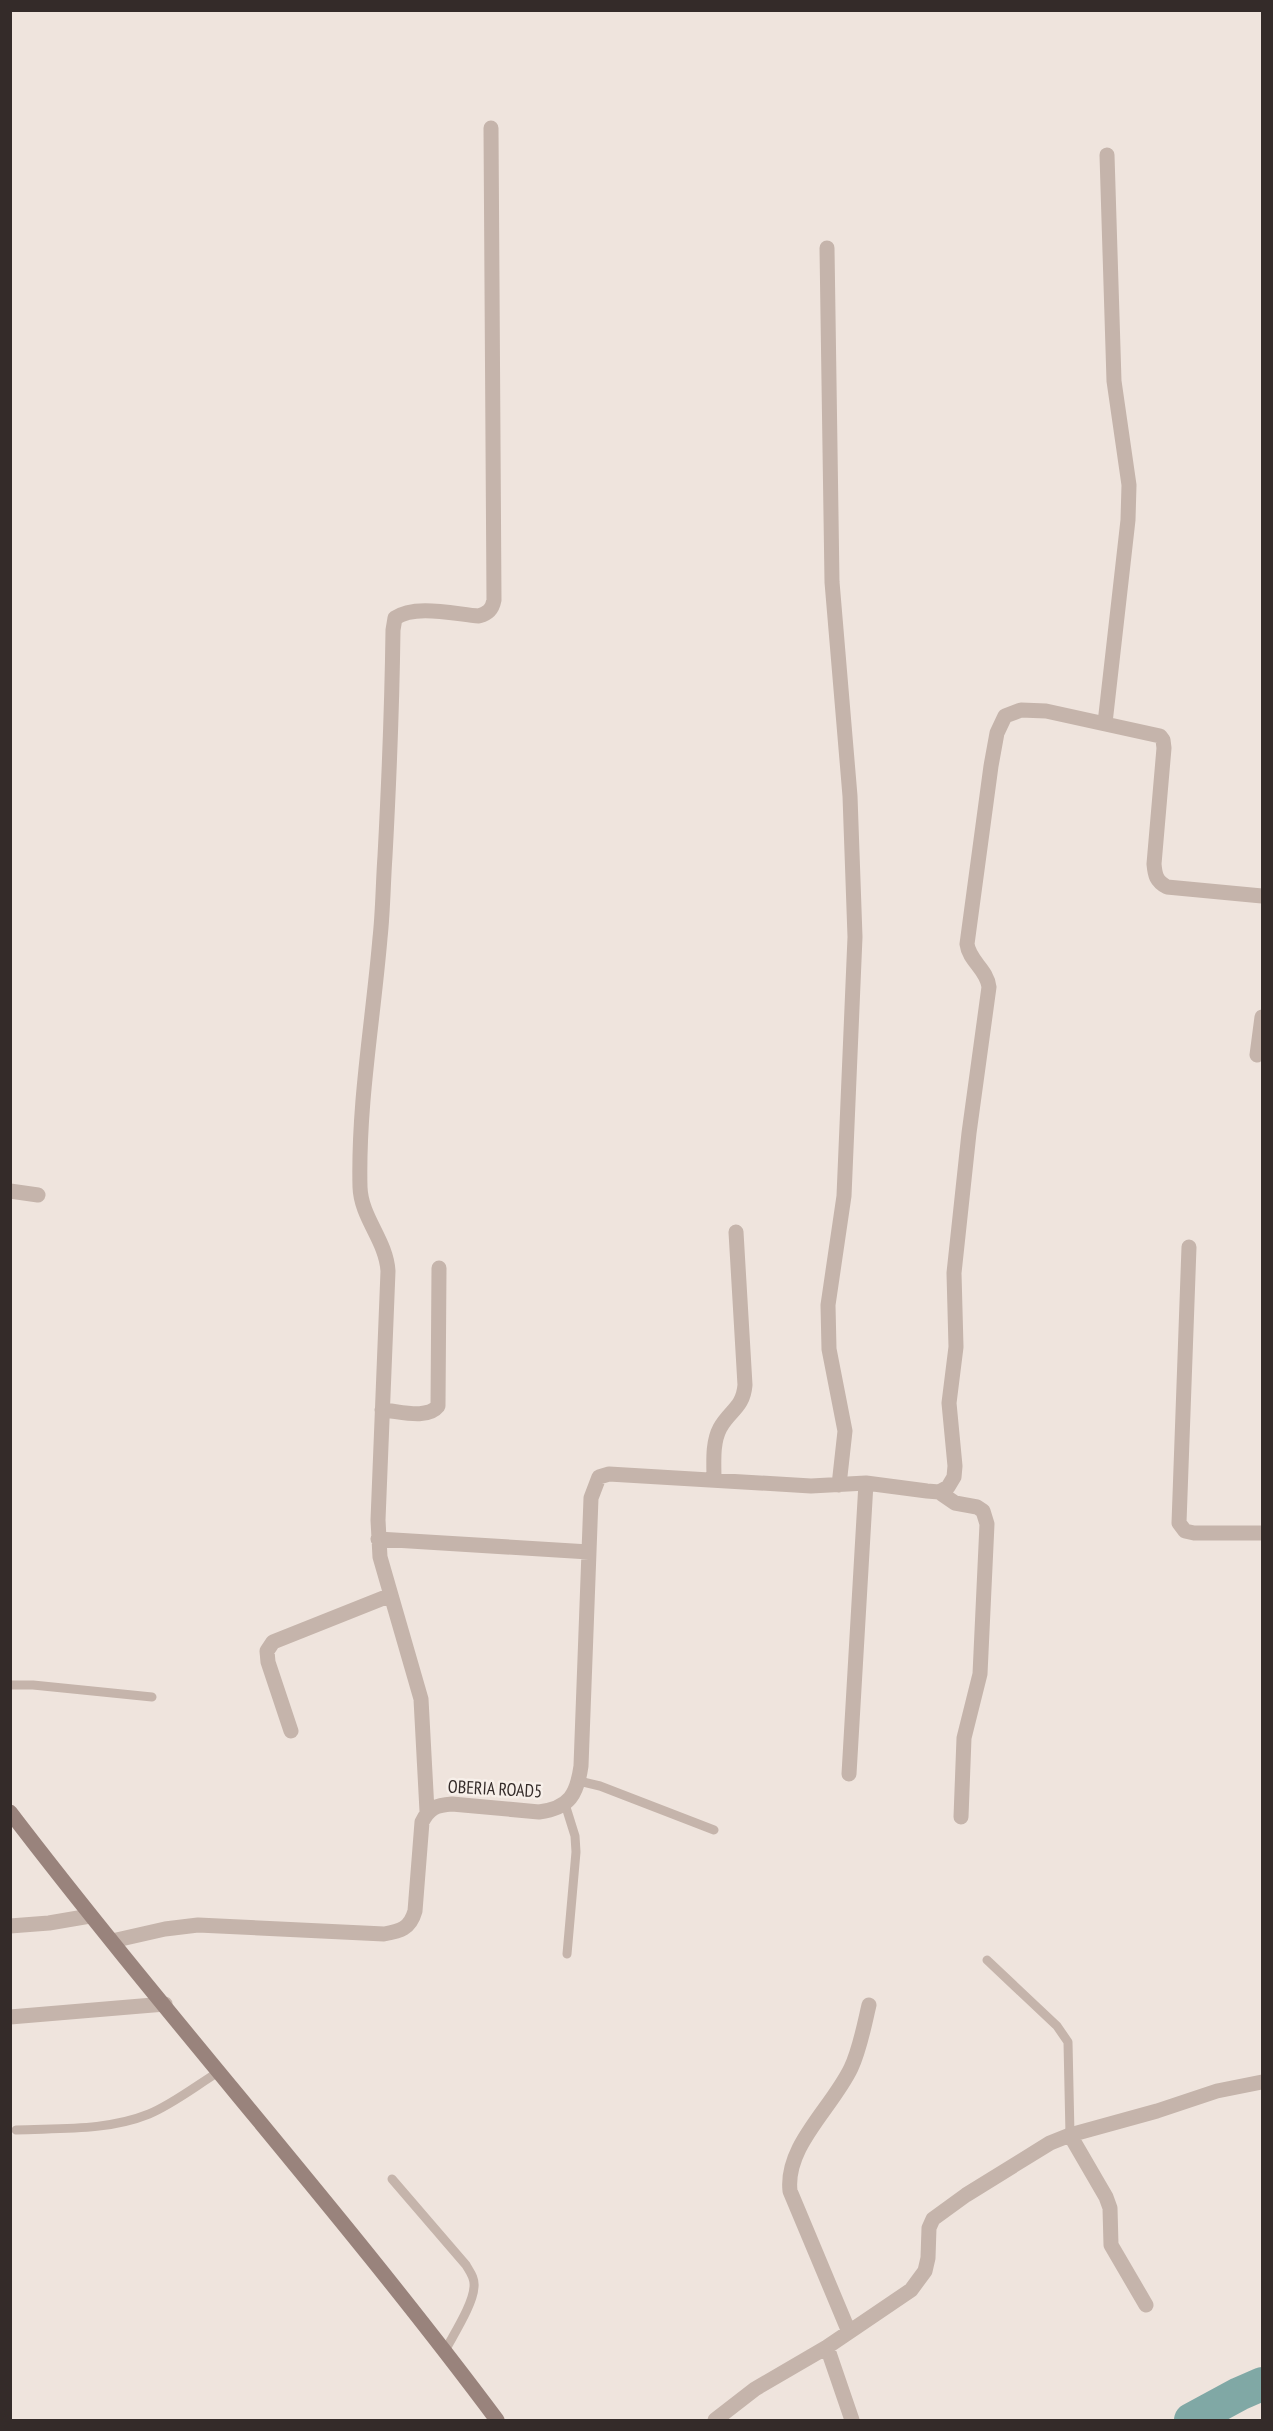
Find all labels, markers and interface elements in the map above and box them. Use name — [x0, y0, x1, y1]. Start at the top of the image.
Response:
street label: OBERIA ROAD5 — [447, 1775, 543, 1802]

